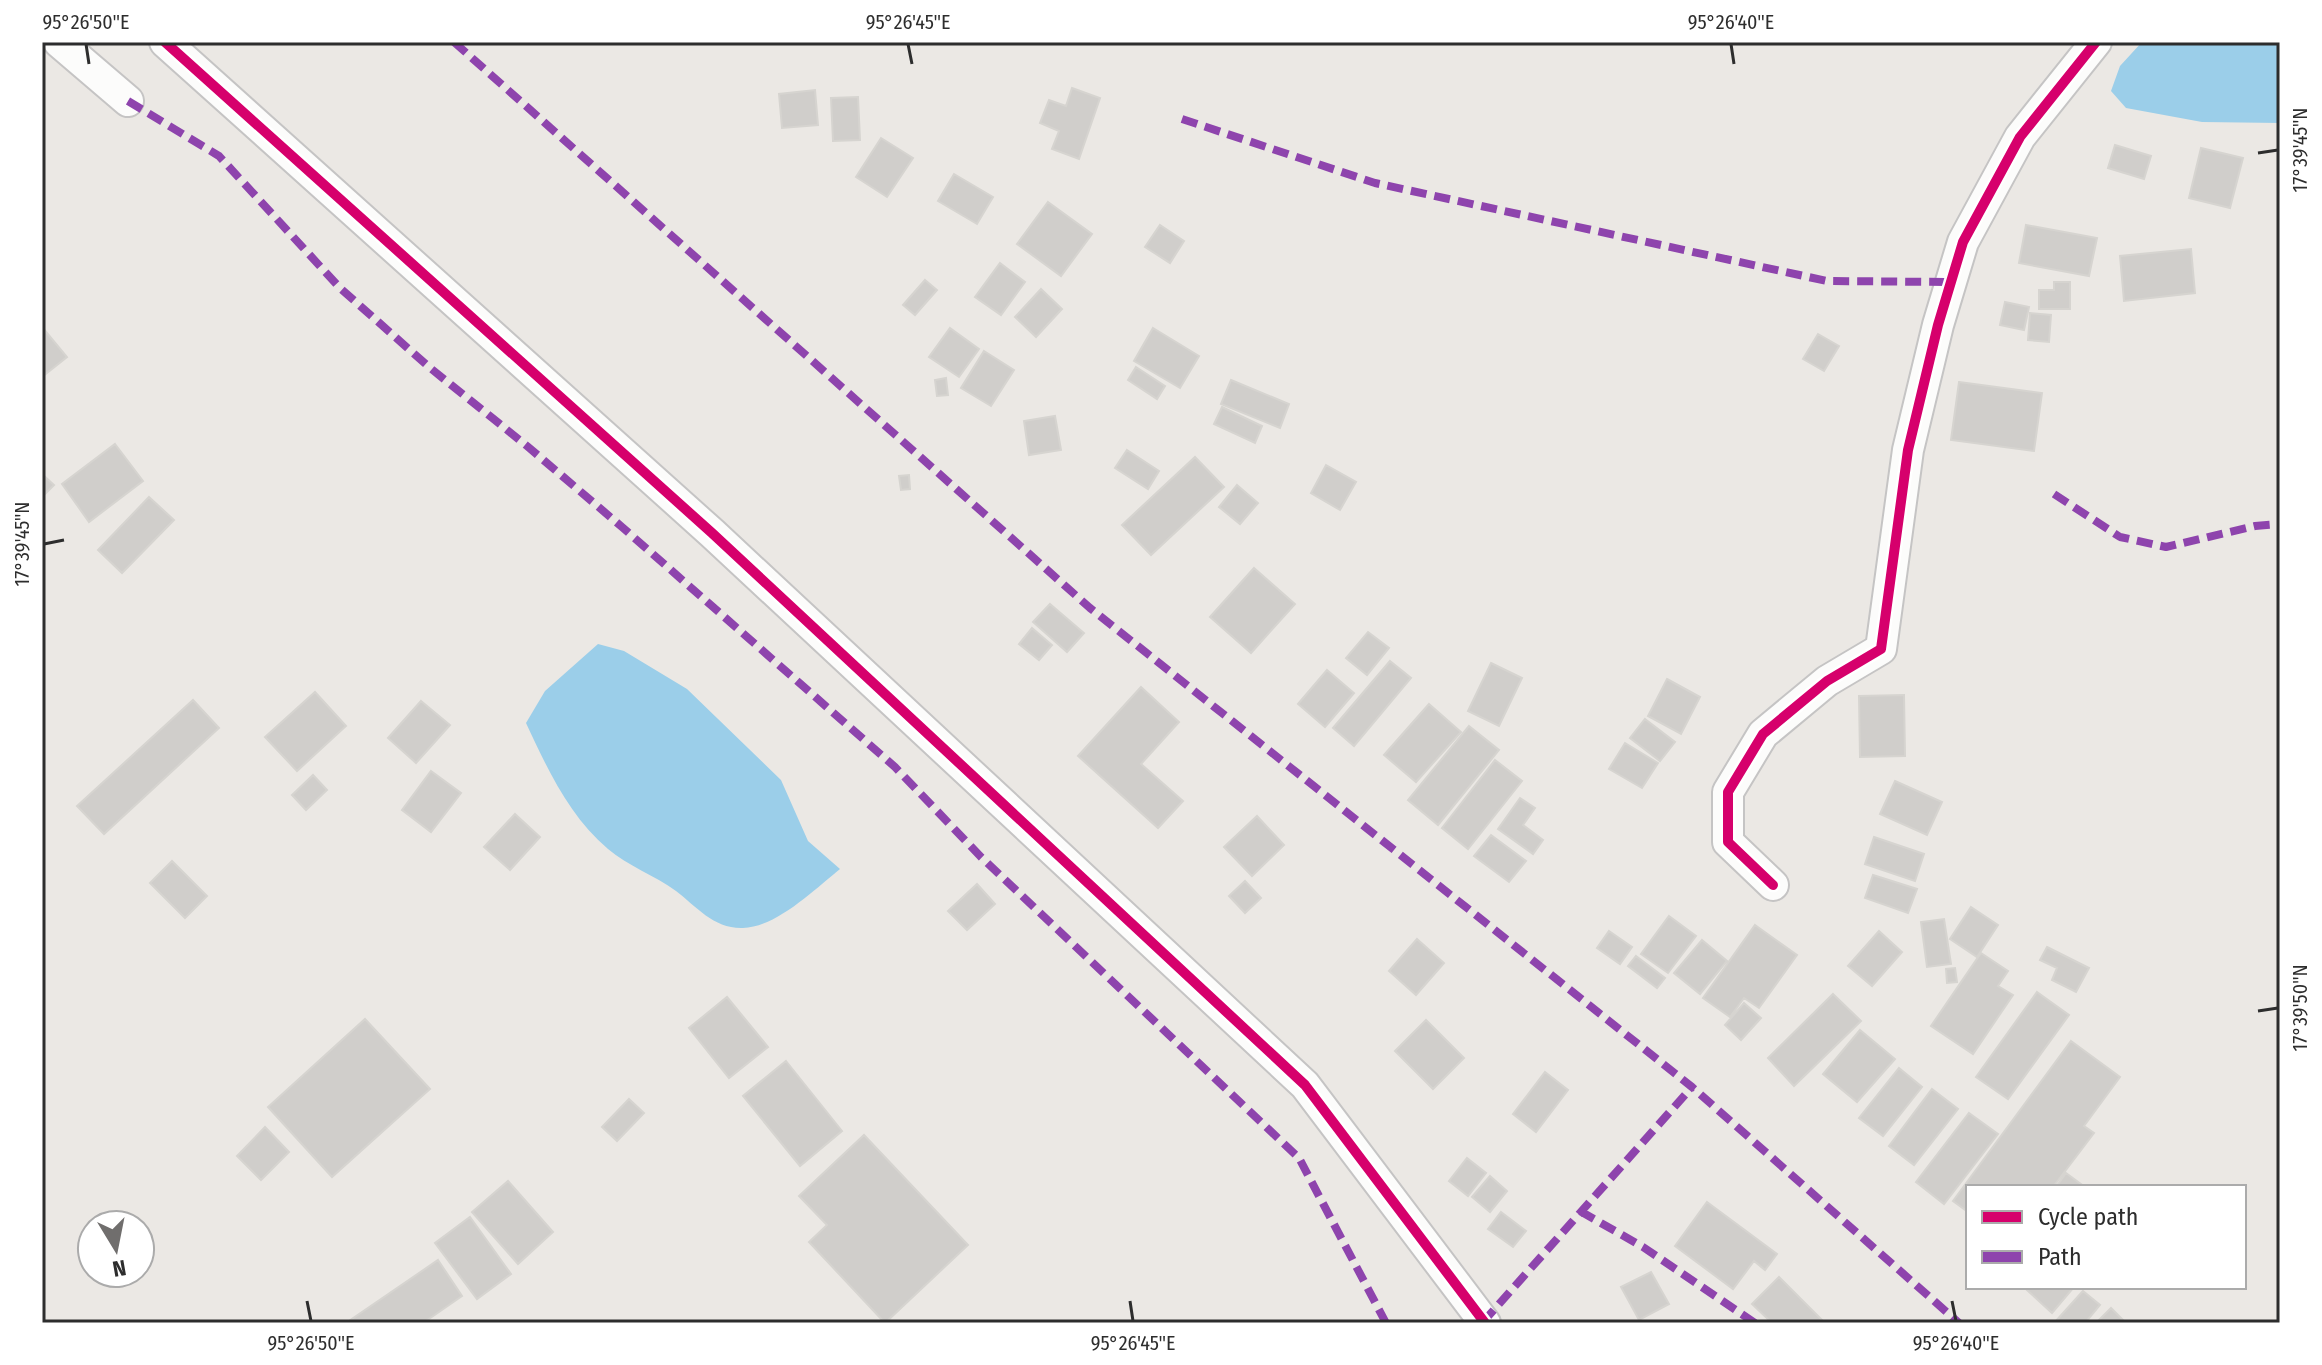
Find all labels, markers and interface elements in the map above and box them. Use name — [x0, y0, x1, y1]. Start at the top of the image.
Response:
text: 95°26'50"E — [43, 10, 129, 34]
text: 95°26'45"E — [866, 10, 950, 34]
text: 95°26'40"E — [1688, 10, 1774, 34]
text: 17°39'45"N — [2288, 108, 2312, 193]
text: 17°39'45"N — [10, 502, 34, 587]
text: 17°39'50"N — [2288, 964, 2312, 1052]
legend — [1966, 1185, 2246, 1289]
text: Cycle path — [2038, 1203, 2138, 1231]
north arrow — [76, 1209, 156, 1289]
text: Path — [2038, 1243, 2082, 1271]
text: N — [111, 1254, 128, 1283]
text: 95°26'50"E — [268, 1331, 354, 1355]
text: 95°26'45"E — [1091, 1331, 1175, 1355]
text: 95°26'40"E — [1913, 1331, 1999, 1355]

